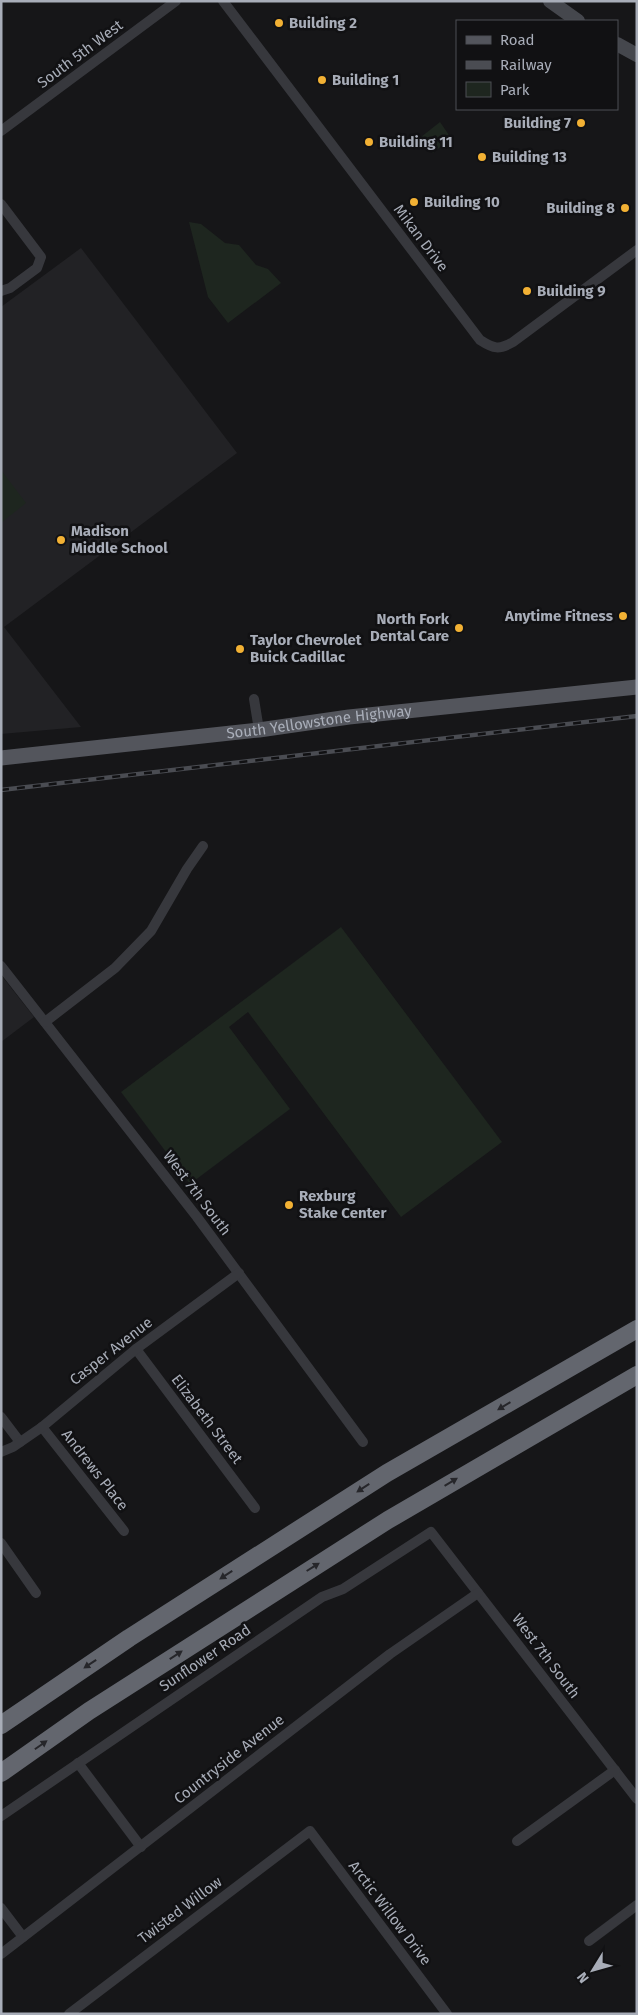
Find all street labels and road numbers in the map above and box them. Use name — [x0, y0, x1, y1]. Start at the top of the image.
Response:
street label: South 5th West — [34, 16, 127, 92]
street label: Mikan Drive — [390, 201, 452, 275]
street label: South Yellowstone Highway — [225, 701, 413, 742]
street label: West 7th South — [159, 1147, 235, 1239]
street label: Casper Avenue — [66, 1313, 156, 1389]
street label: Elizabeth Street — [168, 1371, 247, 1468]
street label: Andrews Place — [58, 1426, 132, 1514]
street label: West 7th South — [508, 1610, 584, 1702]
street label: Sunflower Road — [156, 1621, 254, 1695]
street label: Countryside Avenue — [170, 1710, 288, 1808]
street label: Arctic Willow Drive — [345, 1857, 435, 1969]
street label: Twisted Willow — [134, 1872, 226, 1947]

